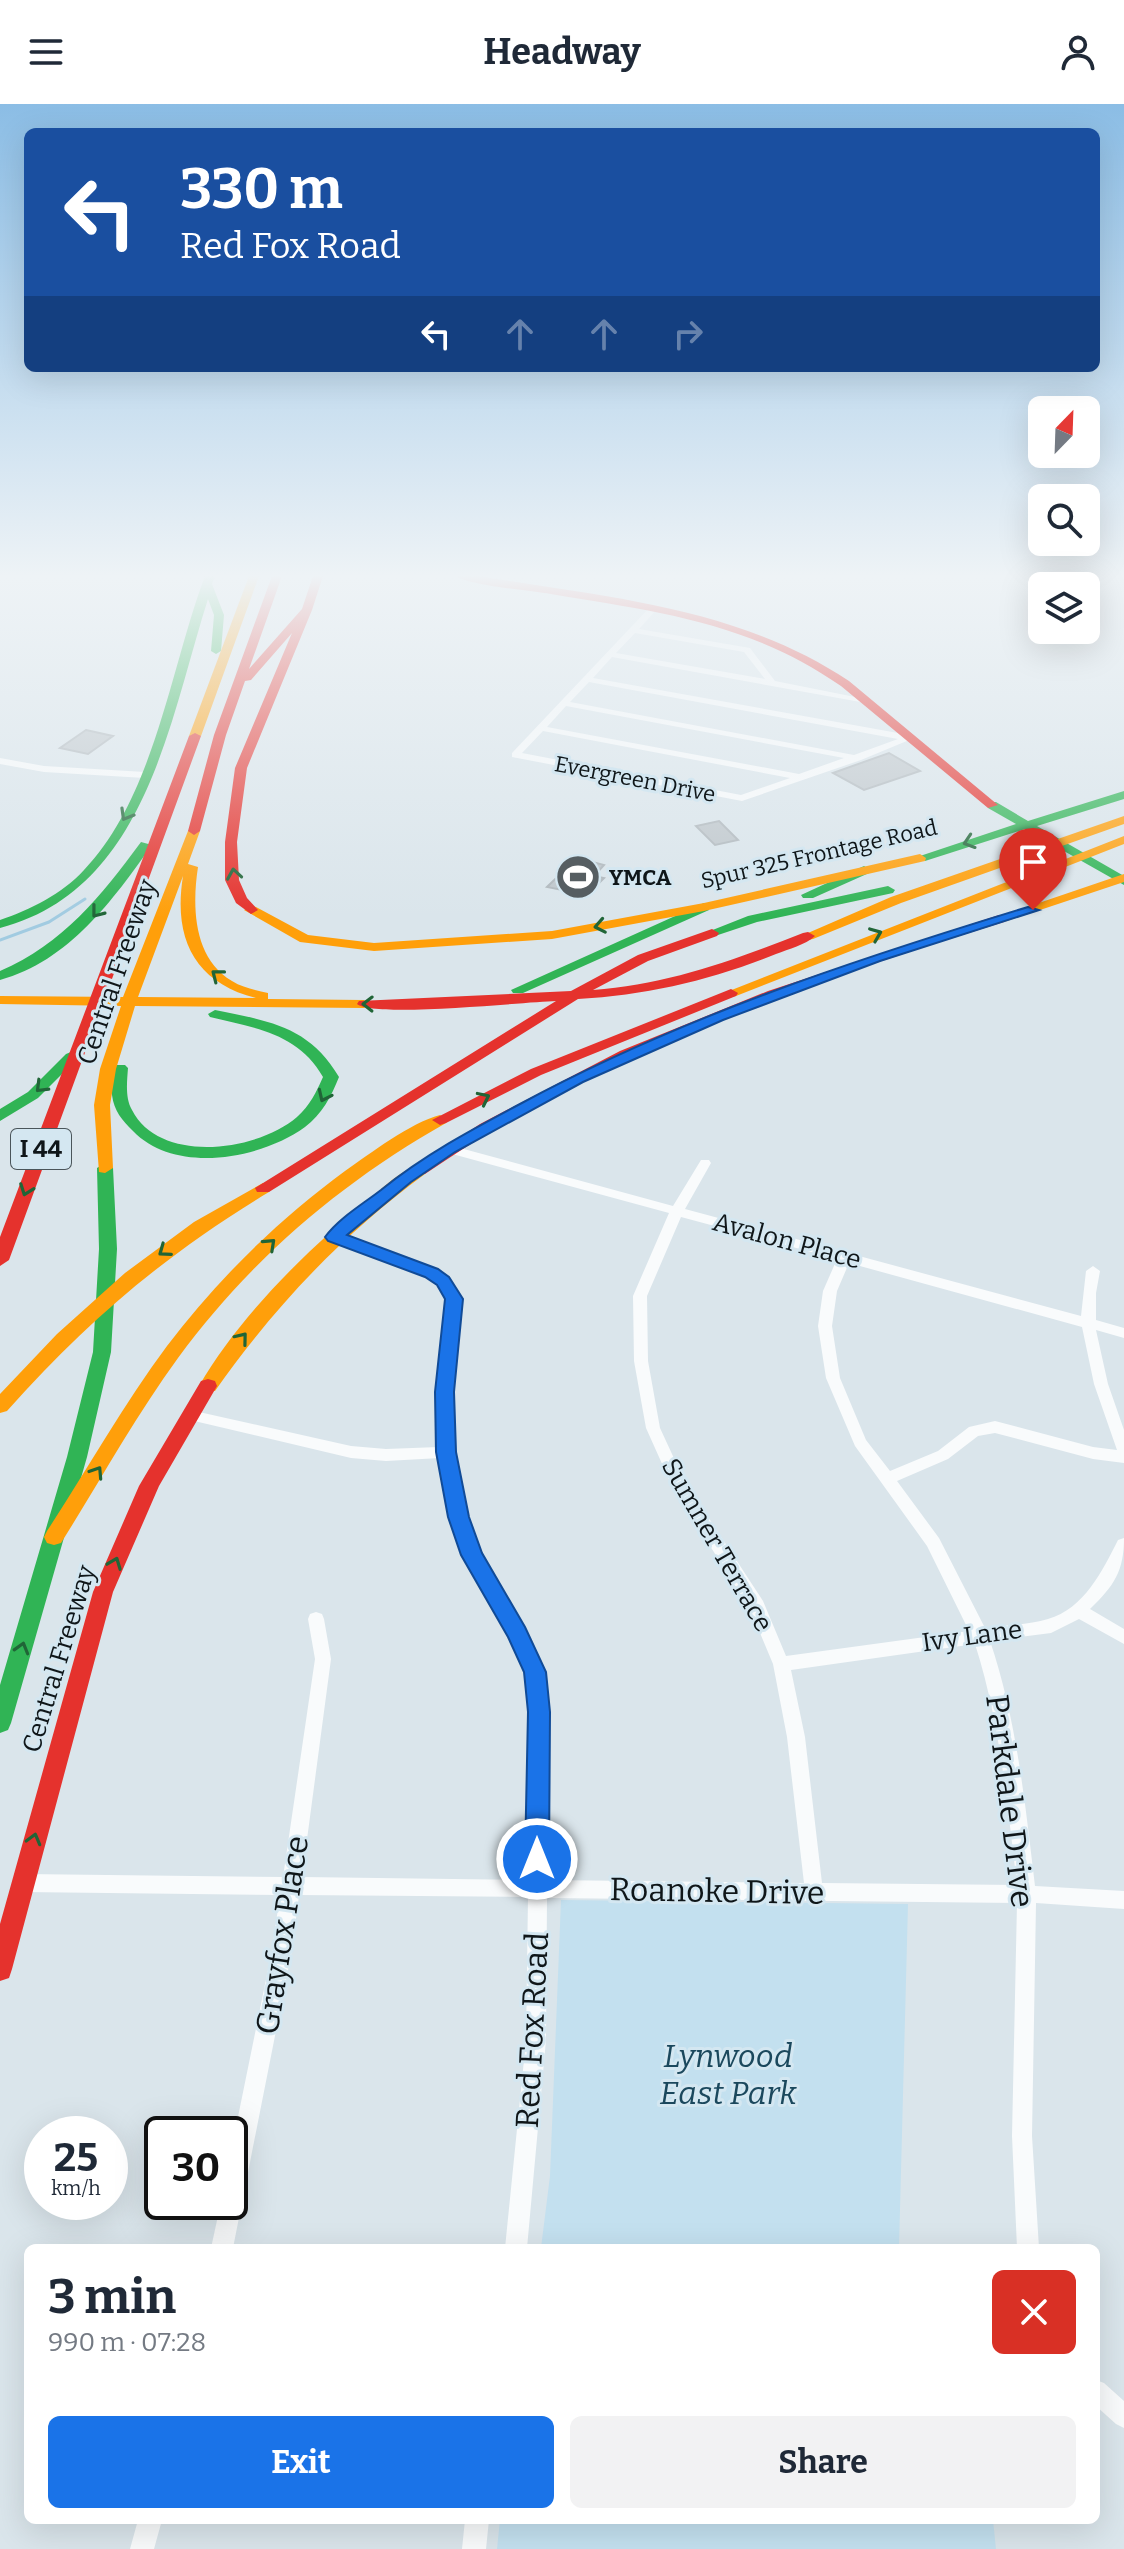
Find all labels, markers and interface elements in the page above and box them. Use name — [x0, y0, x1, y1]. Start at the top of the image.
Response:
icon: menu — [24, 30, 68, 74]
text: Headway — [483, 30, 641, 74]
icon: person — [1056, 30, 1100, 74]
text: 330 m — [180, 156, 343, 223]
icon: left — [48, 160, 152, 264]
text: Red Fox Road — [180, 224, 401, 268]
icon: left — [414, 312, 458, 356]
icon: ahead — [498, 312, 542, 356]
icon: ahead — [582, 312, 626, 356]
icon: right — [666, 312, 710, 356]
north arrow — [1028, 396, 1100, 468]
map controls — [1028, 396, 1100, 644]
button: search — [1028, 484, 1100, 556]
button: layers — [1028, 572, 1100, 644]
street label: Evergreen Drive — [552, 750, 718, 808]
one-way arrow — [121, 807, 136, 821]
street label: Spur 325 Frontage Road — [698, 814, 940, 894]
pin — [999, 828, 1067, 910]
one-way arrow — [963, 832, 977, 848]
icon: arrive — [1011, 840, 1055, 884]
sports icon: YMCA — [554, 853, 602, 901]
place label: YMCA — [609, 864, 672, 891]
one-way arrow — [226, 868, 243, 881]
street label: Central Freeway — [71, 875, 163, 1069]
one-way arrow — [92, 903, 106, 917]
one-way arrow — [593, 917, 606, 934]
one-way arrow — [869, 927, 883, 944]
one-way arrow — [212, 971, 227, 985]
one-way arrow — [361, 995, 374, 1013]
one-way arrow — [36, 1078, 50, 1092]
one-way arrow — [318, 1088, 334, 1103]
one-way arrow — [475, 1092, 490, 1108]
road number: I 44 — [11, 1129, 71, 1169]
one-way arrow — [19, 1182, 36, 1196]
street label: Avalon Place — [709, 1206, 865, 1276]
one-way arrow — [261, 1238, 275, 1253]
one-way arrow — [159, 1242, 173, 1256]
one-way arrow — [232, 1332, 247, 1347]
street label: Sumner Terrace — [655, 1453, 779, 1637]
one-way arrow — [87, 1466, 102, 1481]
one-way arrow — [105, 1557, 122, 1571]
street label: Central Freeway — [16, 1561, 102, 1756]
street label: Ivy Lane — [920, 1614, 1024, 1658]
one-way arrow — [13, 1642, 29, 1655]
street label: Parkdale Drive — [978, 1692, 1042, 1910]
position arrow — [495, 1817, 579, 1901]
one-way arrow — [25, 1833, 42, 1847]
street label: Grayfox Place — [248, 1833, 316, 2037]
street label: Roanoke Drive — [609, 1870, 825, 1912]
street label: Red Fox Road — [508, 1931, 556, 2129]
park label: Lynwood East Park — [659, 2037, 797, 2112]
speed limit sign: 30 — [144, 2116, 248, 2220]
text: 25 — [54, 2134, 98, 2182]
text: km/h — [51, 2176, 101, 2200]
text: 3 min — [48, 2268, 176, 2326]
button: close — [992, 2270, 1076, 2354]
text: 990 m · 07:28 — [48, 2327, 206, 2358]
button: Exit — [48, 2416, 554, 2508]
button: Share — [570, 2416, 1076, 2508]

